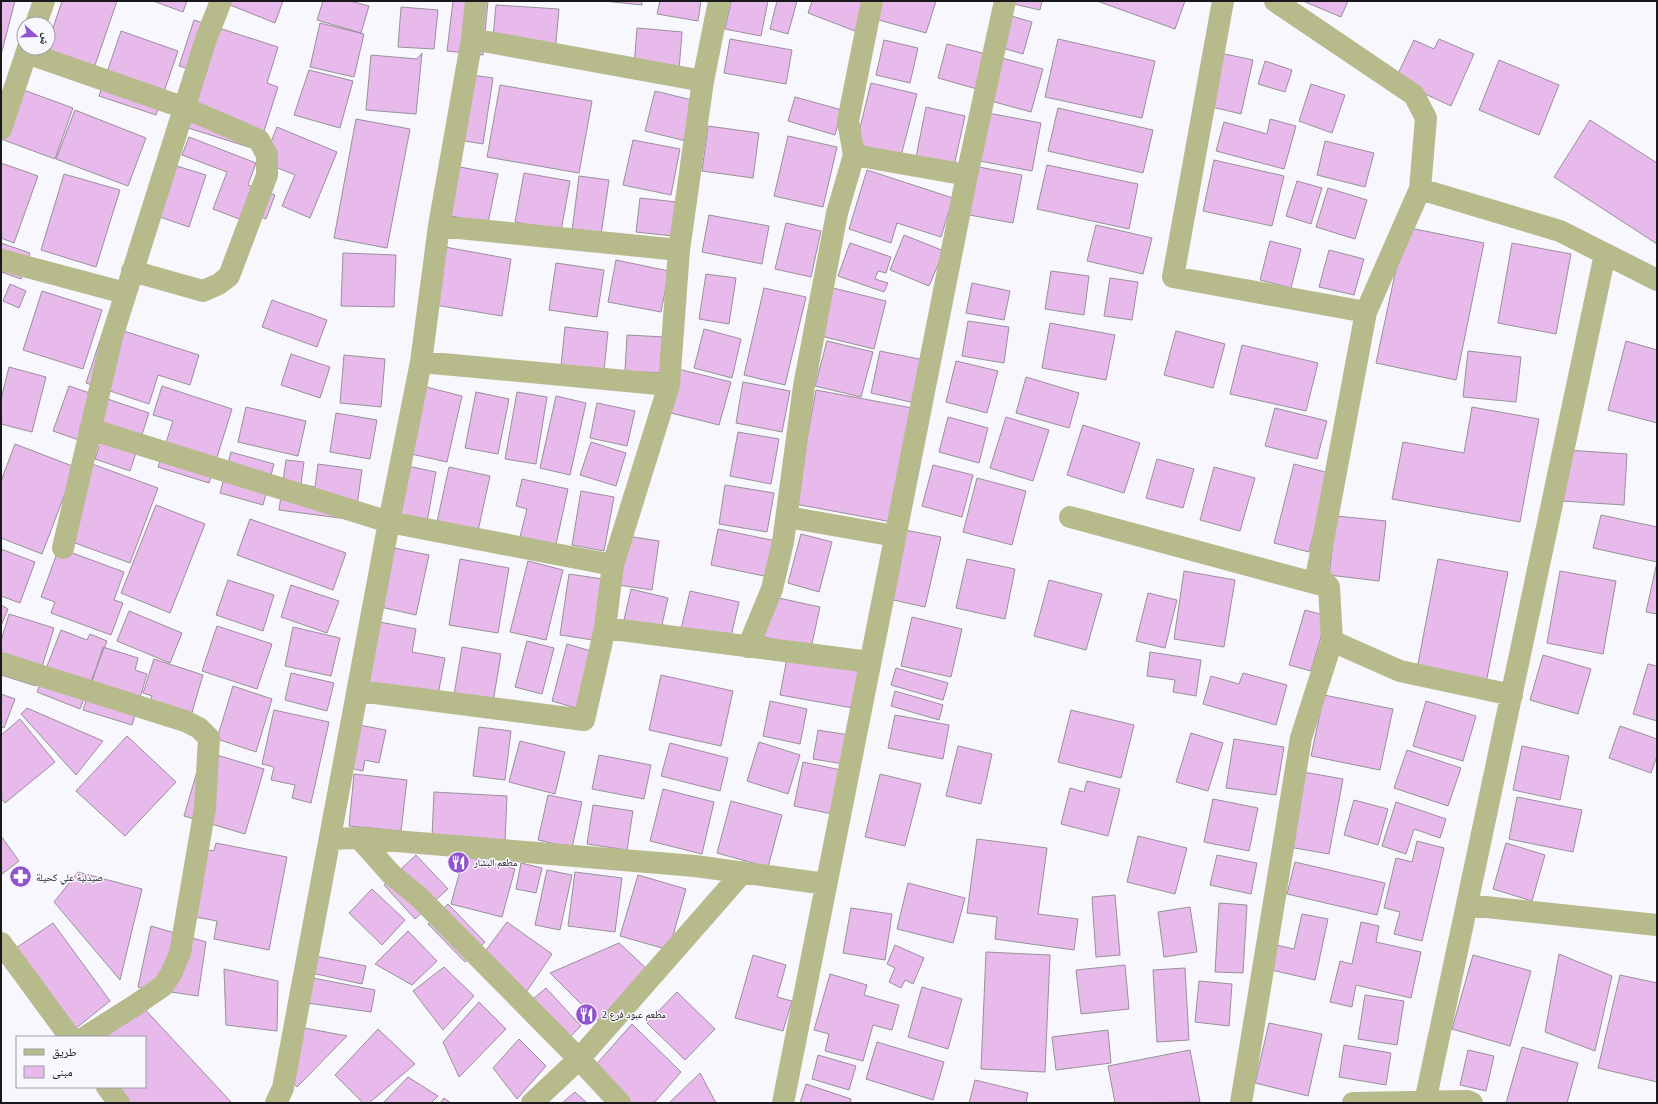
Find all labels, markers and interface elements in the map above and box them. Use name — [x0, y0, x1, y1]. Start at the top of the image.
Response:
north arrow — [16, 16, 56, 56]
text: ش — [36, 31, 53, 47]
restaurant icon: مطعم البشار — [446, 849, 472, 875]
place label: مطعم البشار — [473, 857, 518, 870]
pharmacy icon: صيدلية علي كحيلة — [7, 864, 33, 890]
place label: صيدلية علي كحيلة — [36, 872, 103, 885]
restaurant icon: مطعم عبود فرع 2 — [573, 1001, 599, 1027]
place label: مطعم عبود فرع 2 — [602, 1009, 666, 1022]
legend — [16, 1036, 146, 1088]
text: طريق — [52, 1045, 77, 1059]
text: مبنى — [52, 1065, 73, 1079]

